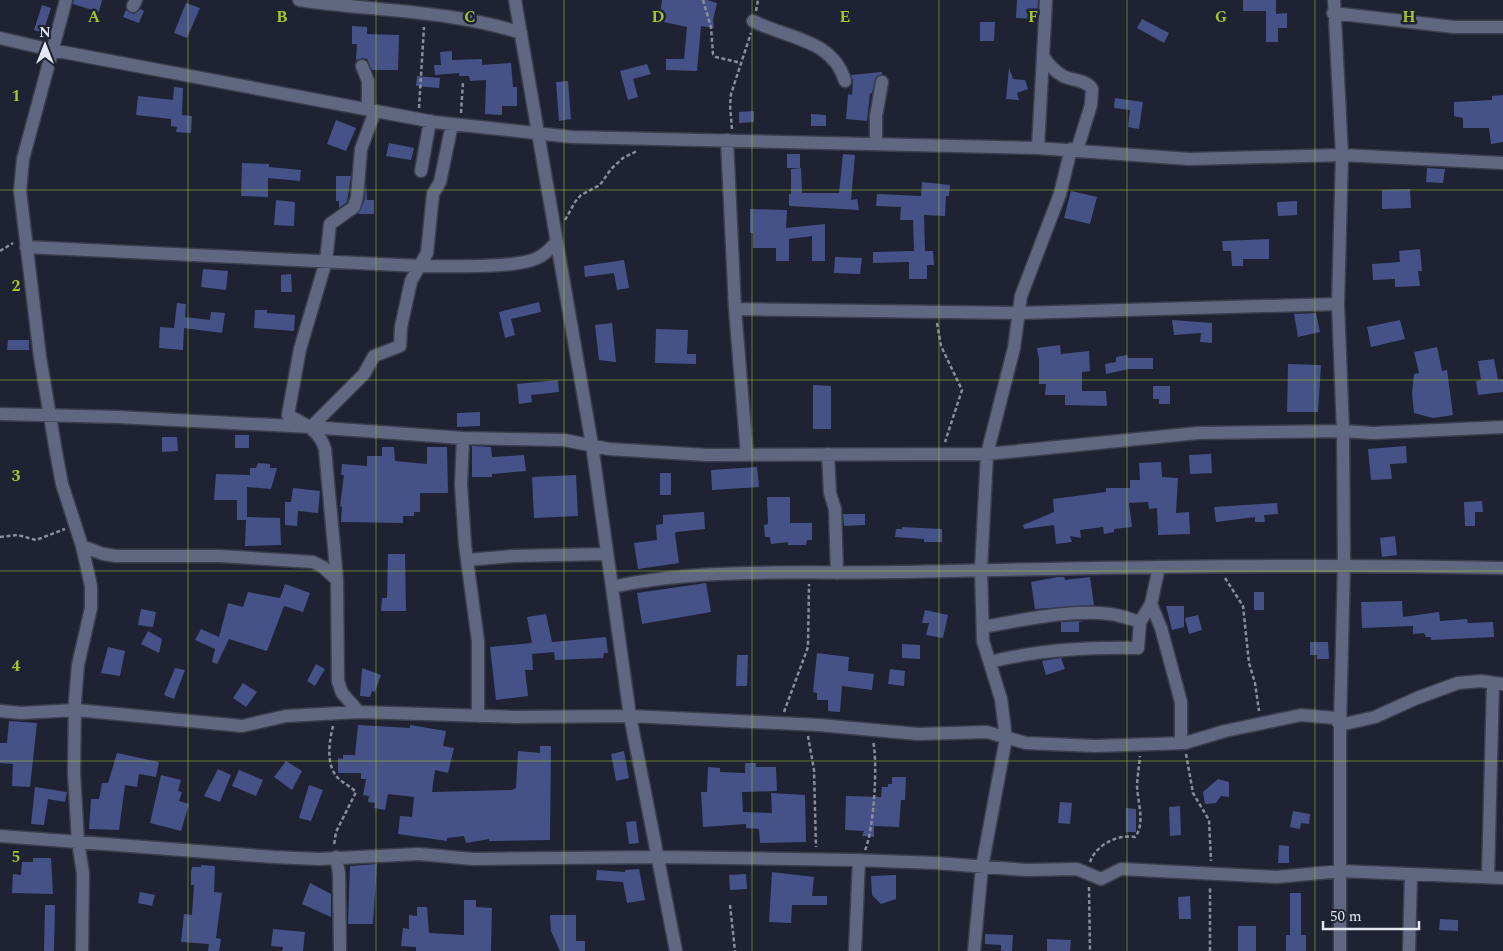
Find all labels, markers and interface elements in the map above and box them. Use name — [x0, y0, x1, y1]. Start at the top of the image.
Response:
text: A — [88, 5, 101, 29]
text: B — [276, 5, 288, 29]
text: C — [464, 5, 476, 29]
text: D — [652, 5, 665, 29]
text: E — [840, 5, 850, 29]
text: F — [1028, 5, 1038, 29]
text: G — [1215, 5, 1227, 29]
text: H — [1402, 5, 1416, 29]
north arrow — [20, 20, 70, 70]
text: N — [39, 22, 51, 43]
text: 1 — [12, 84, 20, 108]
text: 2 — [12, 274, 21, 298]
text: 3 — [12, 464, 21, 488]
text: 4 — [12, 654, 21, 678]
text: 5 — [12, 845, 20, 869]
scale bar — [1323, 898, 1419, 930]
text: 50 m — [1330, 905, 1362, 928]

